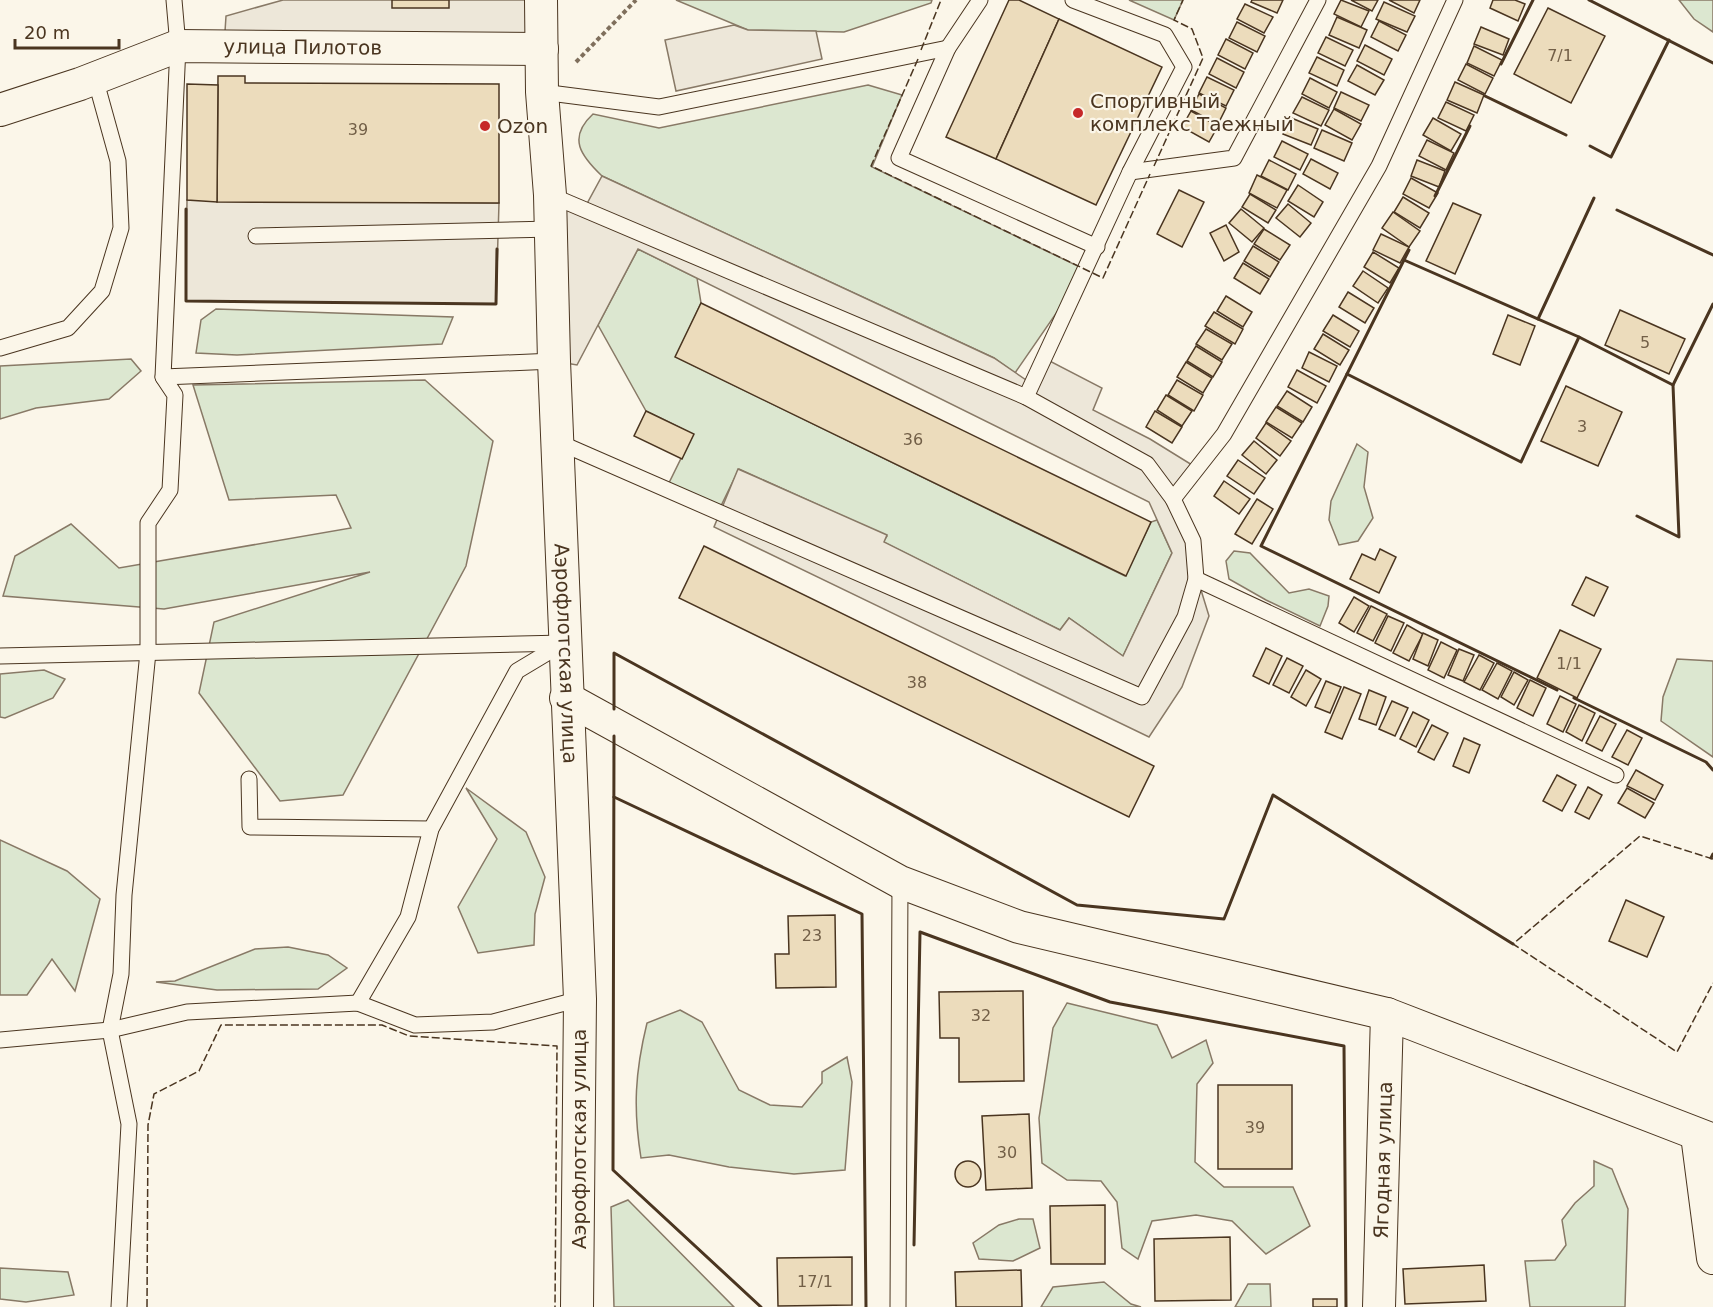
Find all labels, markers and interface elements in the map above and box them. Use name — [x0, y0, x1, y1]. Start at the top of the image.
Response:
scale bar — [15, 12, 118, 50]
text: 20 m — [24, 22, 70, 43]
street label: улица Пилотов — [223, 34, 382, 60]
house number: 7/1 — [1547, 46, 1573, 65]
place label: Спортивный комплекс Таежный — [1090, 89, 1294, 136]
marker: Спортивный комплекс Таежный — [1071, 106, 1085, 120]
place label: Ozon — [497, 114, 548, 138]
marker: Ozon — [478, 119, 492, 133]
house number: 39 — [348, 120, 368, 139]
house number: 5 — [1640, 333, 1650, 352]
house number: 3 — [1577, 417, 1587, 436]
house number: 36 — [903, 430, 923, 449]
street label: Аэрофлотская улица — [549, 543, 582, 764]
house number: 1/1 — [1556, 654, 1582, 673]
house number: 38 — [907, 673, 927, 692]
house number: 23 — [802, 926, 822, 945]
house number: 32 — [971, 1006, 991, 1025]
street label: Аэрофлотская улица — [567, 1029, 591, 1249]
street label: Ягодная улица — [1369, 1081, 1397, 1239]
house number: 39 — [1245, 1118, 1265, 1137]
house number: 30 — [997, 1143, 1017, 1162]
house number: 17/1 — [797, 1272, 833, 1291]

